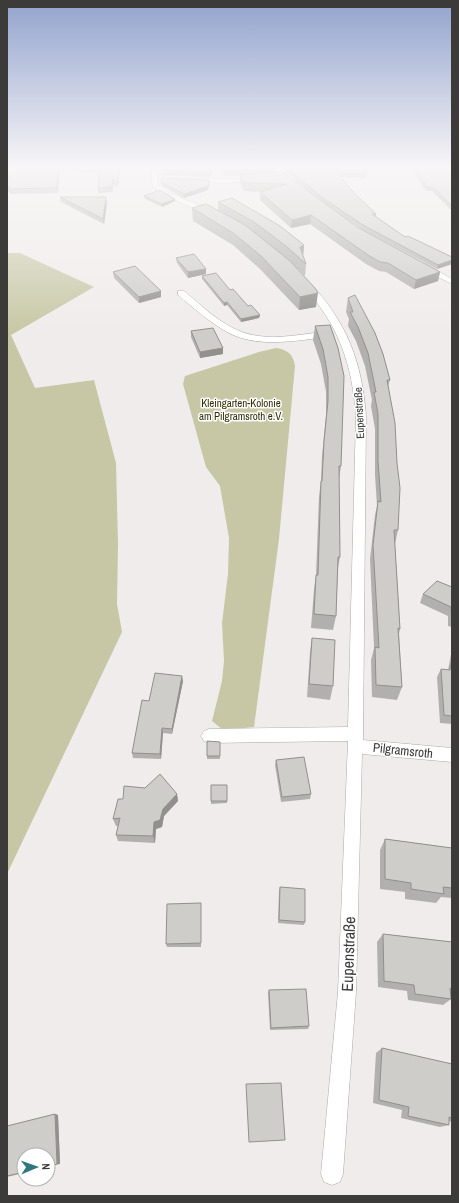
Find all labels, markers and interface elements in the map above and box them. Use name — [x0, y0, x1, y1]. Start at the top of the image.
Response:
street label: Eupenstraße — [351, 387, 367, 439]
park label: Kleingarten-Kolonie am Pilgramsroth e.V. — [199, 396, 283, 423]
street label: Pilgramsroth — [372, 739, 434, 762]
street label: Eupenstraße — [336, 916, 360, 992]
north arrow — [16, 1147, 56, 1187]
text: N — [39, 1163, 53, 1170]

